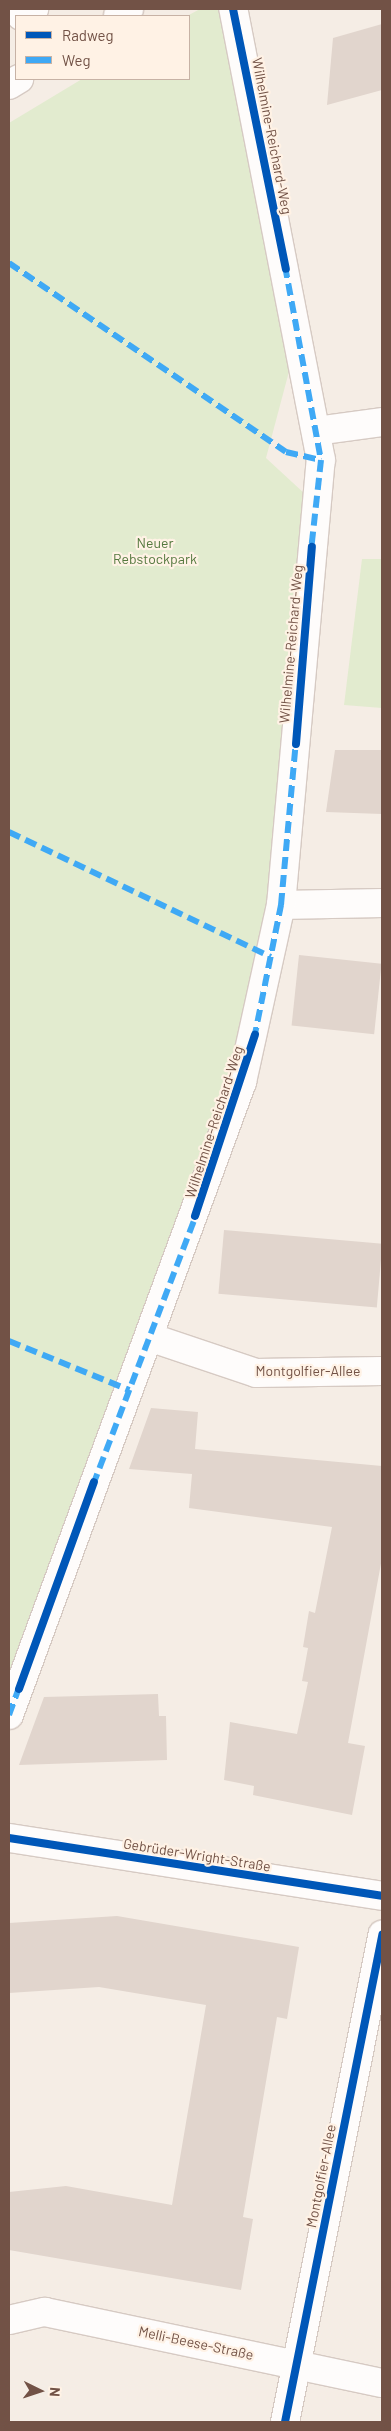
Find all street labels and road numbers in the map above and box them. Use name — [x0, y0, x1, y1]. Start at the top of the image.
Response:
street label: Wilhelmine-Reichard-Weg — [249, 56, 295, 216]
street label: Wilhelmine-Reichard-Weg — [276, 564, 306, 724]
street label: Wilhelmine-Reichard-Weg — [181, 1044, 247, 1200]
street label: Montgolfier-Allee — [256, 1363, 360, 1379]
street label: Gebrüder-Wright-Straße — [122, 1835, 272, 1875]
street label: Montgolfier-Allee — [303, 2123, 339, 2229]
street label: Melli-Beese-Straße — [137, 2323, 255, 2363]

